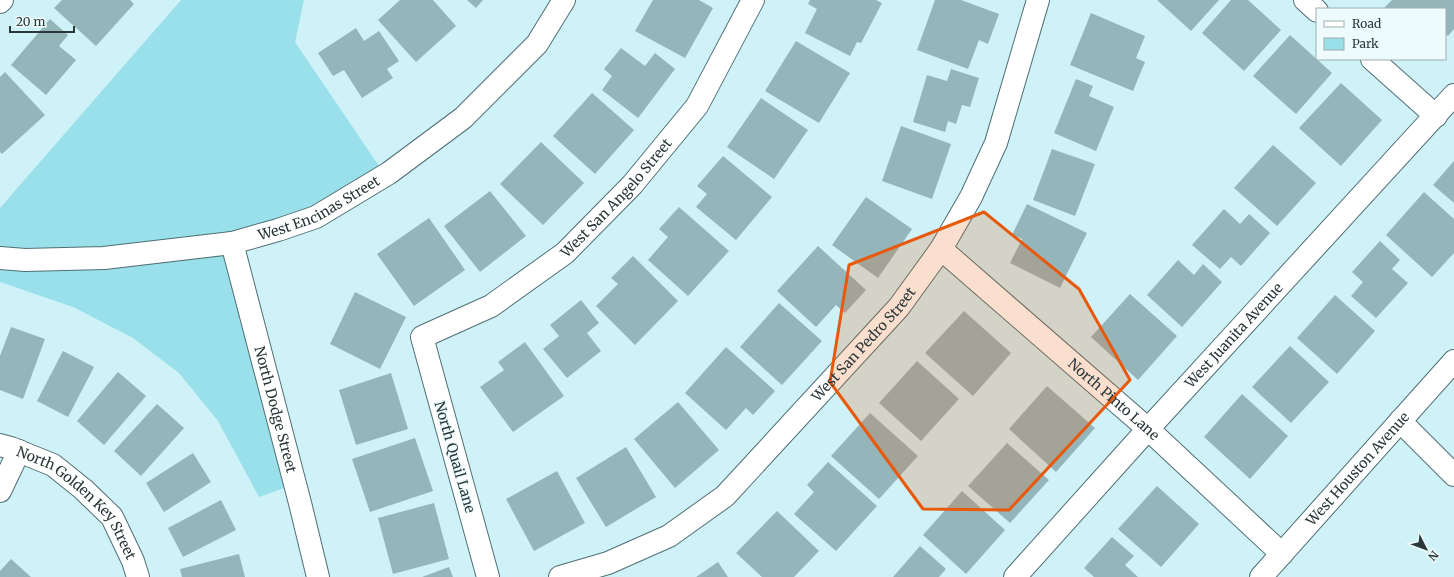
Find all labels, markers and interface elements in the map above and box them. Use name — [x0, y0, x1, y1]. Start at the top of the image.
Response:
scale bar — [10, 8, 74, 34]
legend — [1316, 8, 1446, 60]
text: 20 m — [16, 14, 45, 29]
text: Road — [1352, 16, 1381, 31]
text: Park — [1352, 36, 1379, 51]
street label: West San Angelo Street — [556, 134, 676, 262]
street label: West Encinas Street — [255, 171, 383, 244]
street label: West Juanita Avenue — [1180, 279, 1287, 393]
street label: West San Pedro Street — [807, 283, 920, 406]
street label: North Dodge Street — [250, 344, 301, 475]
street label: North Pinto Lane — [1064, 355, 1163, 444]
street label: North Quail Lane — [430, 399, 480, 515]
street label: West Houston Avenue — [1301, 408, 1413, 530]
street label: North Golden Key Street — [14, 442, 140, 563]
north arrow — [1406, 529, 1446, 569]
text: N — [1425, 548, 1442, 564]

